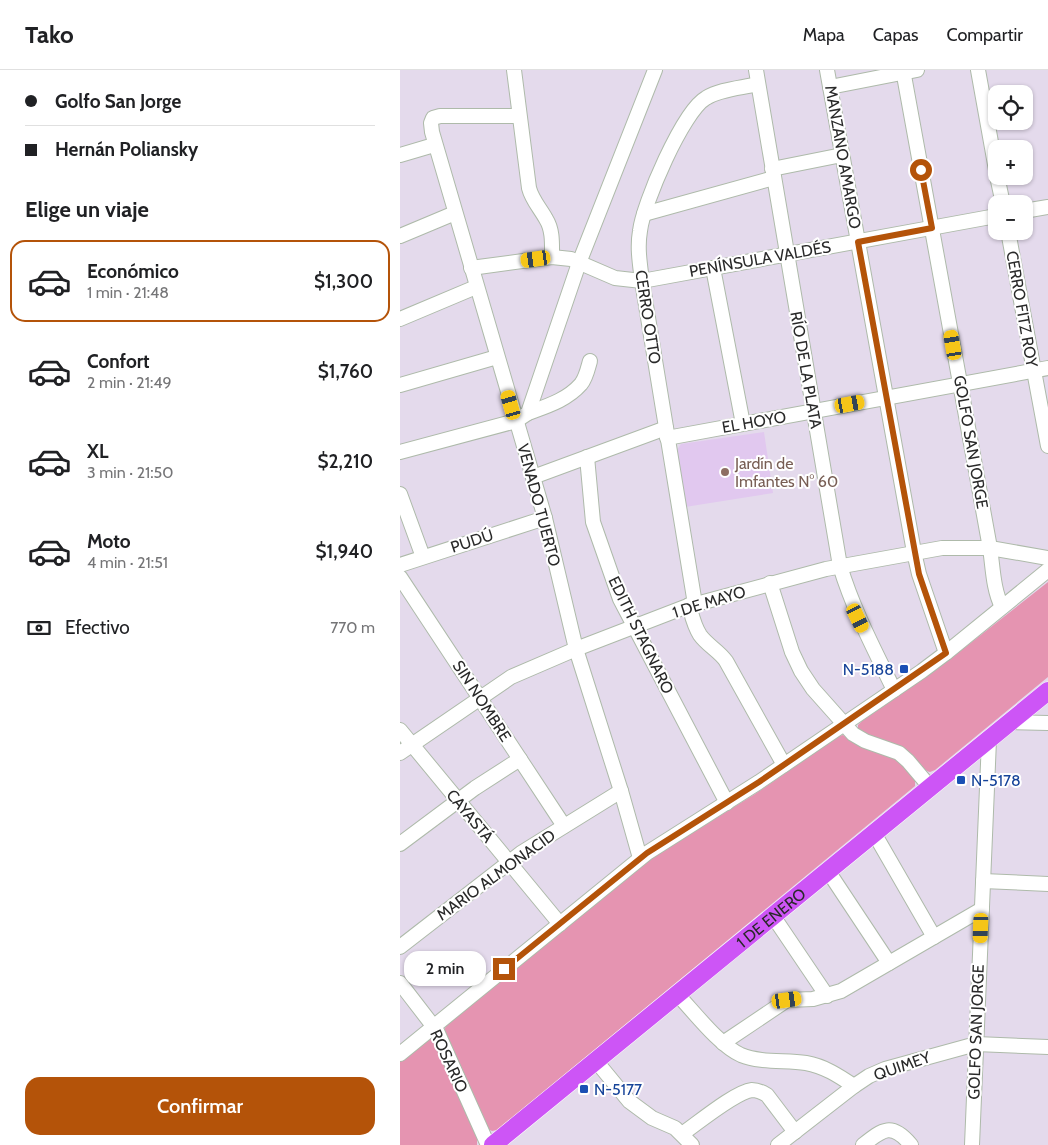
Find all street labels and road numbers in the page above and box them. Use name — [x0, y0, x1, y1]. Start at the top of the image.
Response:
street label: MANZANO AMARGO — [821, 84, 865, 230]
street label: PENÍNSULA VALDÉS — [688, 237, 832, 281]
street label: CERRO FITZ ROY — [1002, 249, 1042, 370]
street label: CERRO OTTO — [631, 269, 665, 365]
street label: RÍO DE LA PLATA — [786, 310, 826, 430]
street label: GOLFO SAN JORGE — [950, 374, 992, 510]
street label: EL HOYO — [721, 407, 787, 437]
street label: VENADO TUERTO — [513, 442, 565, 568]
street label: PUDÚ — [448, 525, 496, 557]
street label: EDITH STAGNARO — [604, 573, 678, 697]
street label: 1 DE MAYO — [670, 582, 748, 622]
street label: SIN NOMBRE — [449, 657, 515, 745]
street label: CAYASTÁ — [442, 786, 498, 847]
street label: MARIO ALMONACID — [433, 826, 559, 924]
street label: 1 DE ENERO — [732, 884, 809, 952]
street label: GOLFO SAN JORGE — [964, 964, 988, 1100]
street label: ROSARIO — [426, 1027, 472, 1095]
street label: QUIMEY — [871, 1047, 934, 1085]

